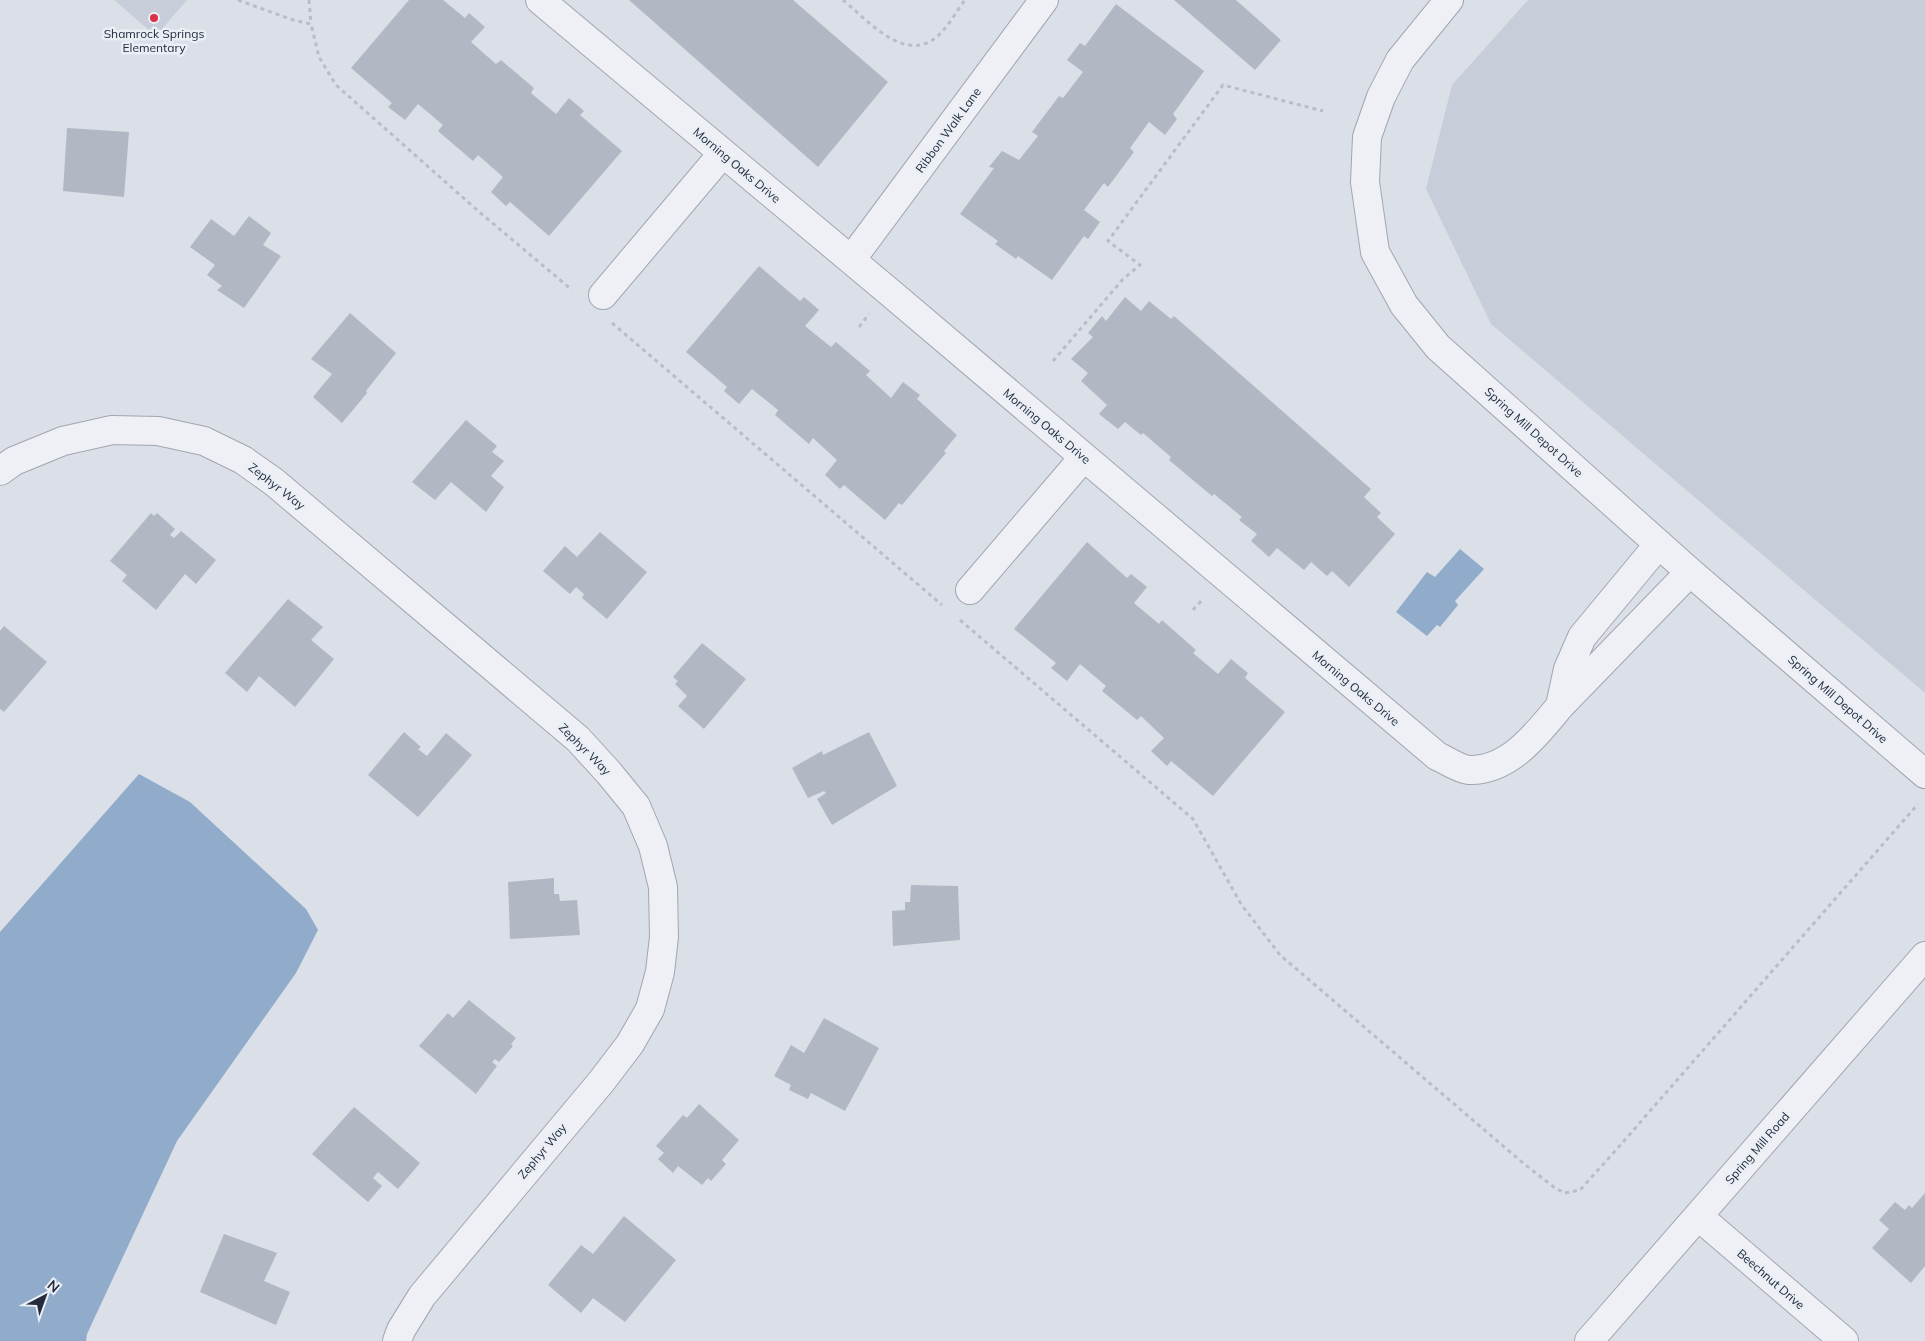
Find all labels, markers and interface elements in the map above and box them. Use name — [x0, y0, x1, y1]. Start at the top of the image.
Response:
marker: Shamrock Springs Elementary — [148, 12, 160, 24]
place label: Shamrock Springs Elementary — [104, 26, 204, 55]
street label: Ribbon Walk Lane — [912, 84, 984, 176]
street label: Morning Oaks Drive — [690, 124, 784, 206]
street label: Spring Mill Depot Drive — [1482, 384, 1586, 480]
street label: Morning Oaks Drive — [1000, 385, 1094, 467]
street label: Zephyr Way — [246, 459, 309, 513]
street label: Morning Oaks Drive — [1309, 647, 1403, 729]
street label: Spring Mill Depot Drive — [1785, 652, 1891, 746]
street label: Zephyr Way — [556, 720, 615, 779]
street label: Spring Mill Road — [1722, 1109, 1792, 1187]
street label: Zephyr Way — [514, 1120, 570, 1182]
street label: Beechnut Drive — [1734, 1246, 1808, 1312]
north arrow — [20, 1271, 70, 1321]
text: N — [44, 1276, 63, 1296]

